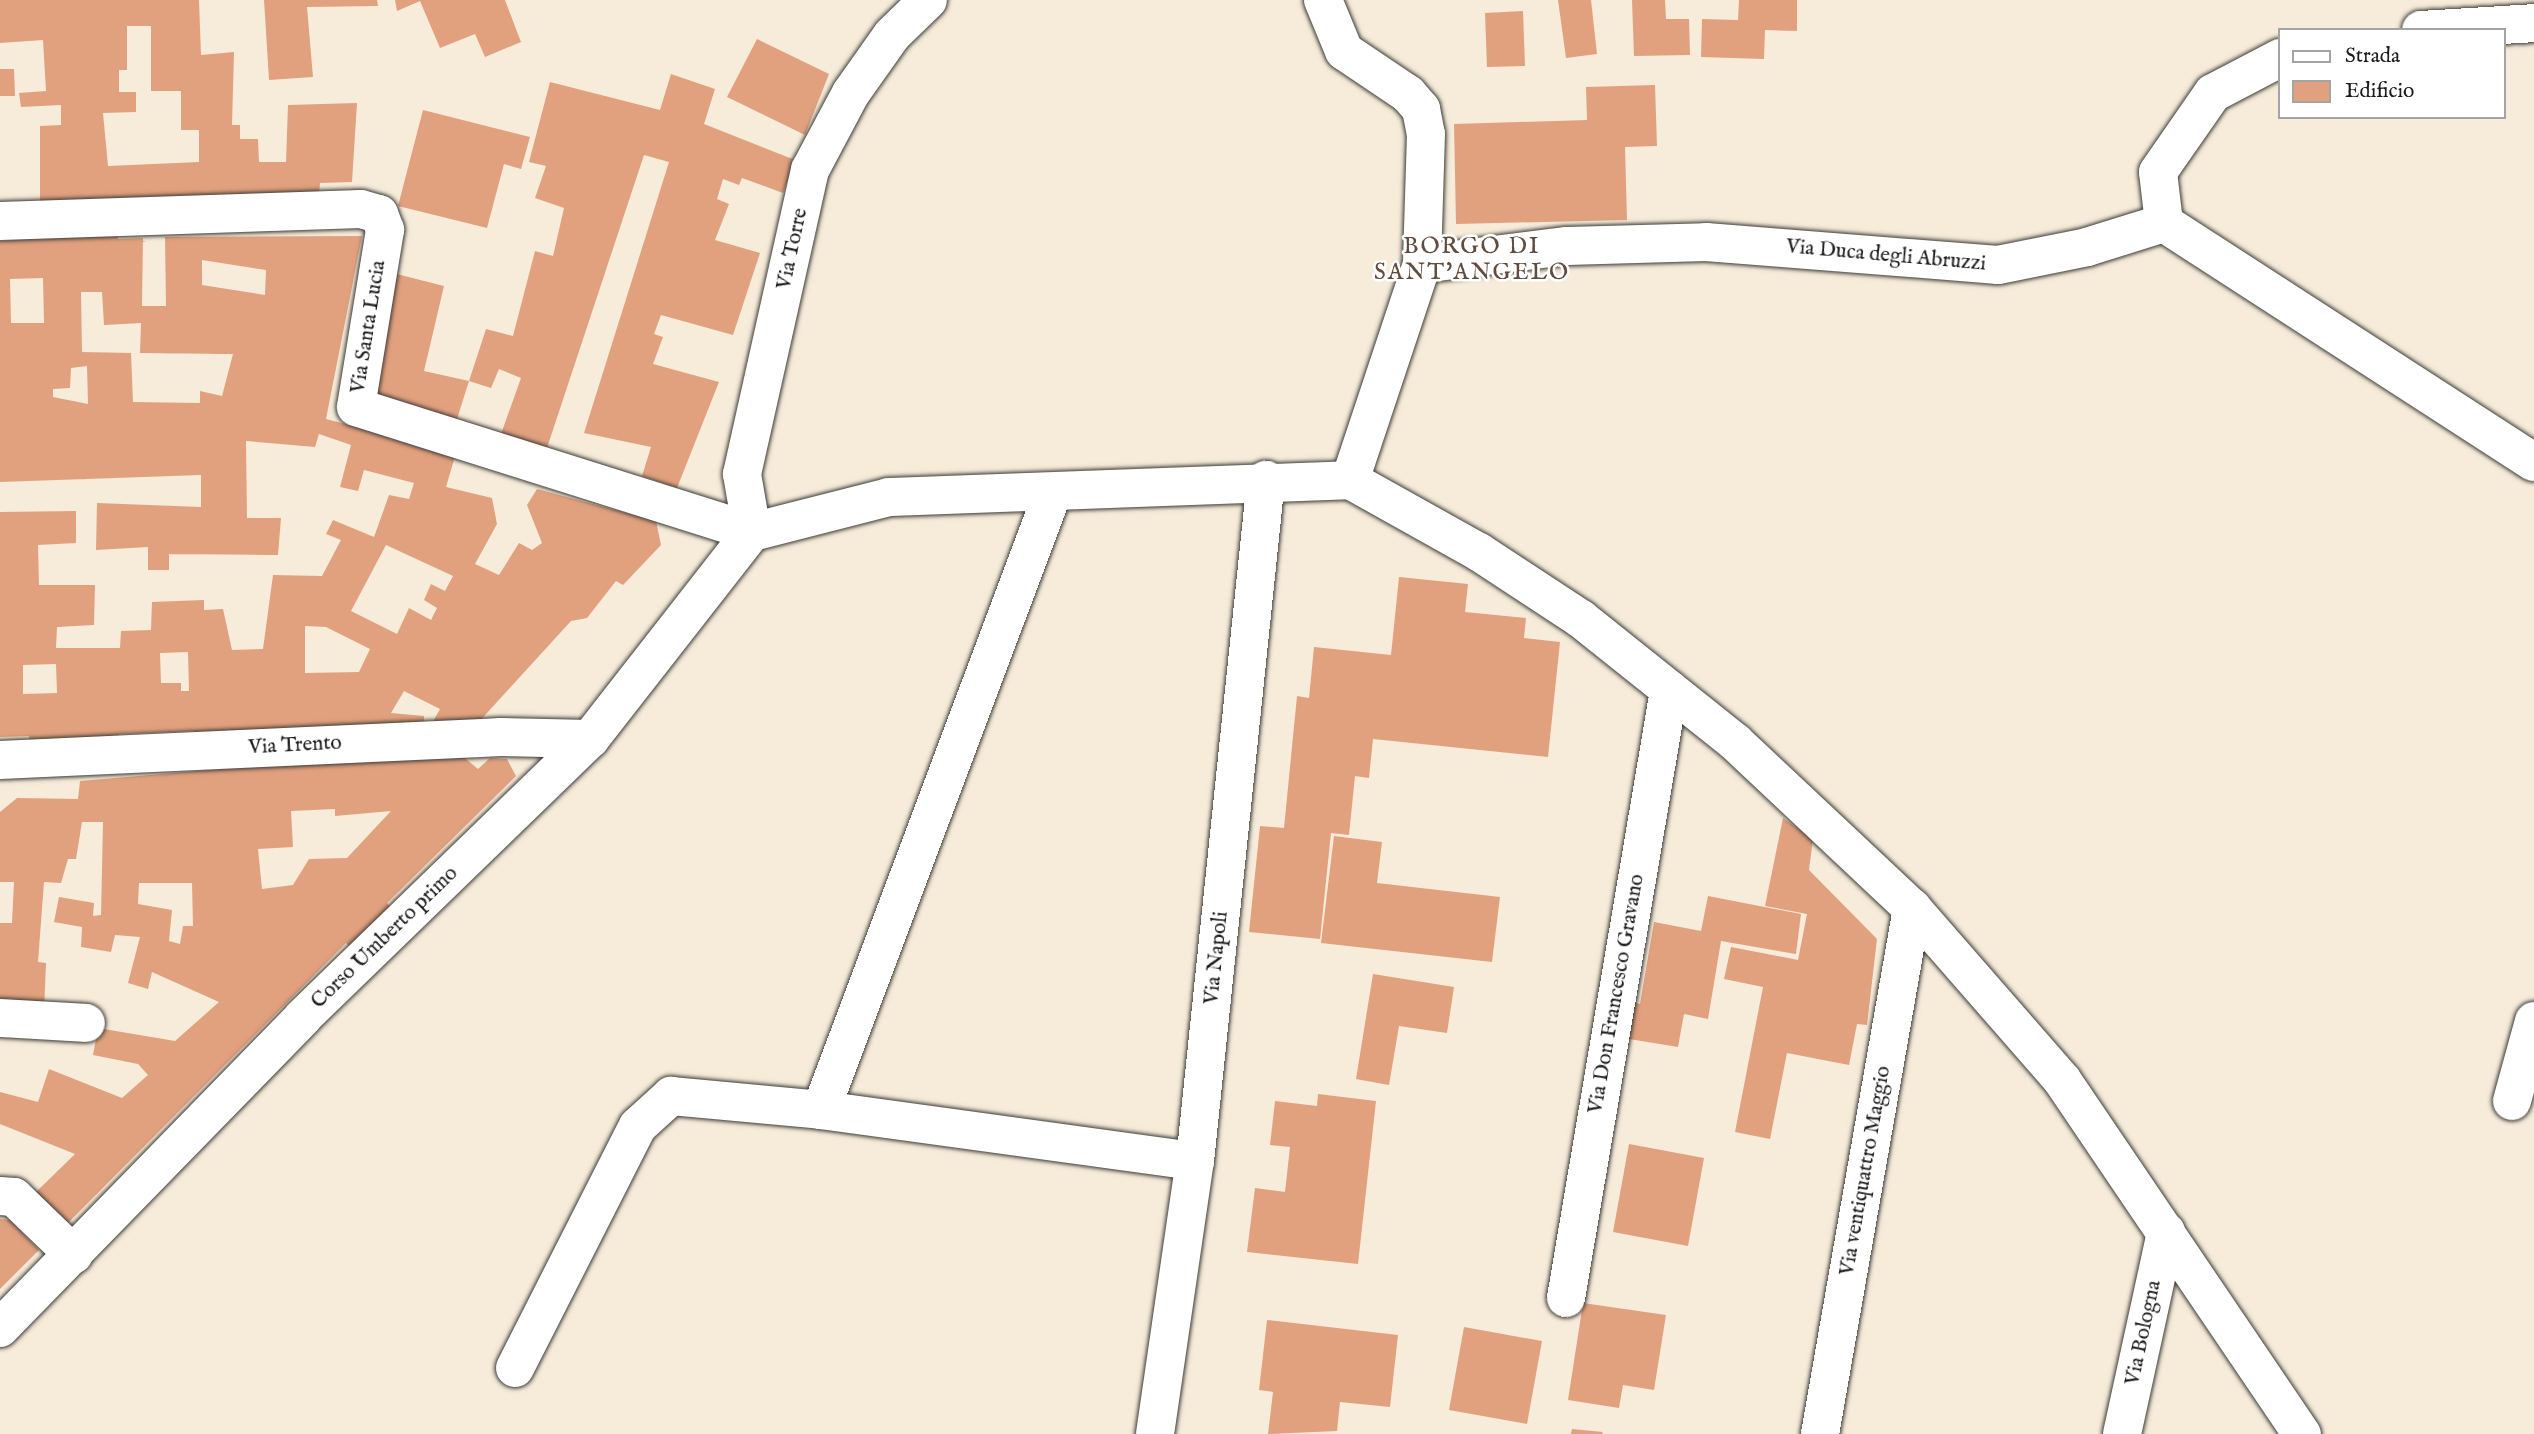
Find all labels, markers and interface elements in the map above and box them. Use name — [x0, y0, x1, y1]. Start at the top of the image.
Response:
legend — [2278, 28, 2506, 119]
text: Strada — [2345, 43, 2400, 70]
text: Edificio — [2345, 78, 2414, 105]
street label: Via Torre — [772, 206, 814, 292]
district label: BORGO DI SANT'ANGELO — [1375, 233, 1569, 287]
street label: Via Duca degli Abruzzi — [1785, 235, 1987, 277]
street label: Via Santa Lucia — [346, 259, 392, 395]
street label: Via Trento — [248, 731, 342, 761]
street label: Corso Umberto primo — [306, 861, 464, 1015]
street label: Via Don Francesco Gravano — [1583, 872, 1651, 1116]
street label: Via Napoli — [1200, 910, 1234, 1006]
street label: Via ventiquattro Maggio — [1835, 1064, 1897, 1278]
street label: Via Bologna — [2121, 1278, 2167, 1388]

